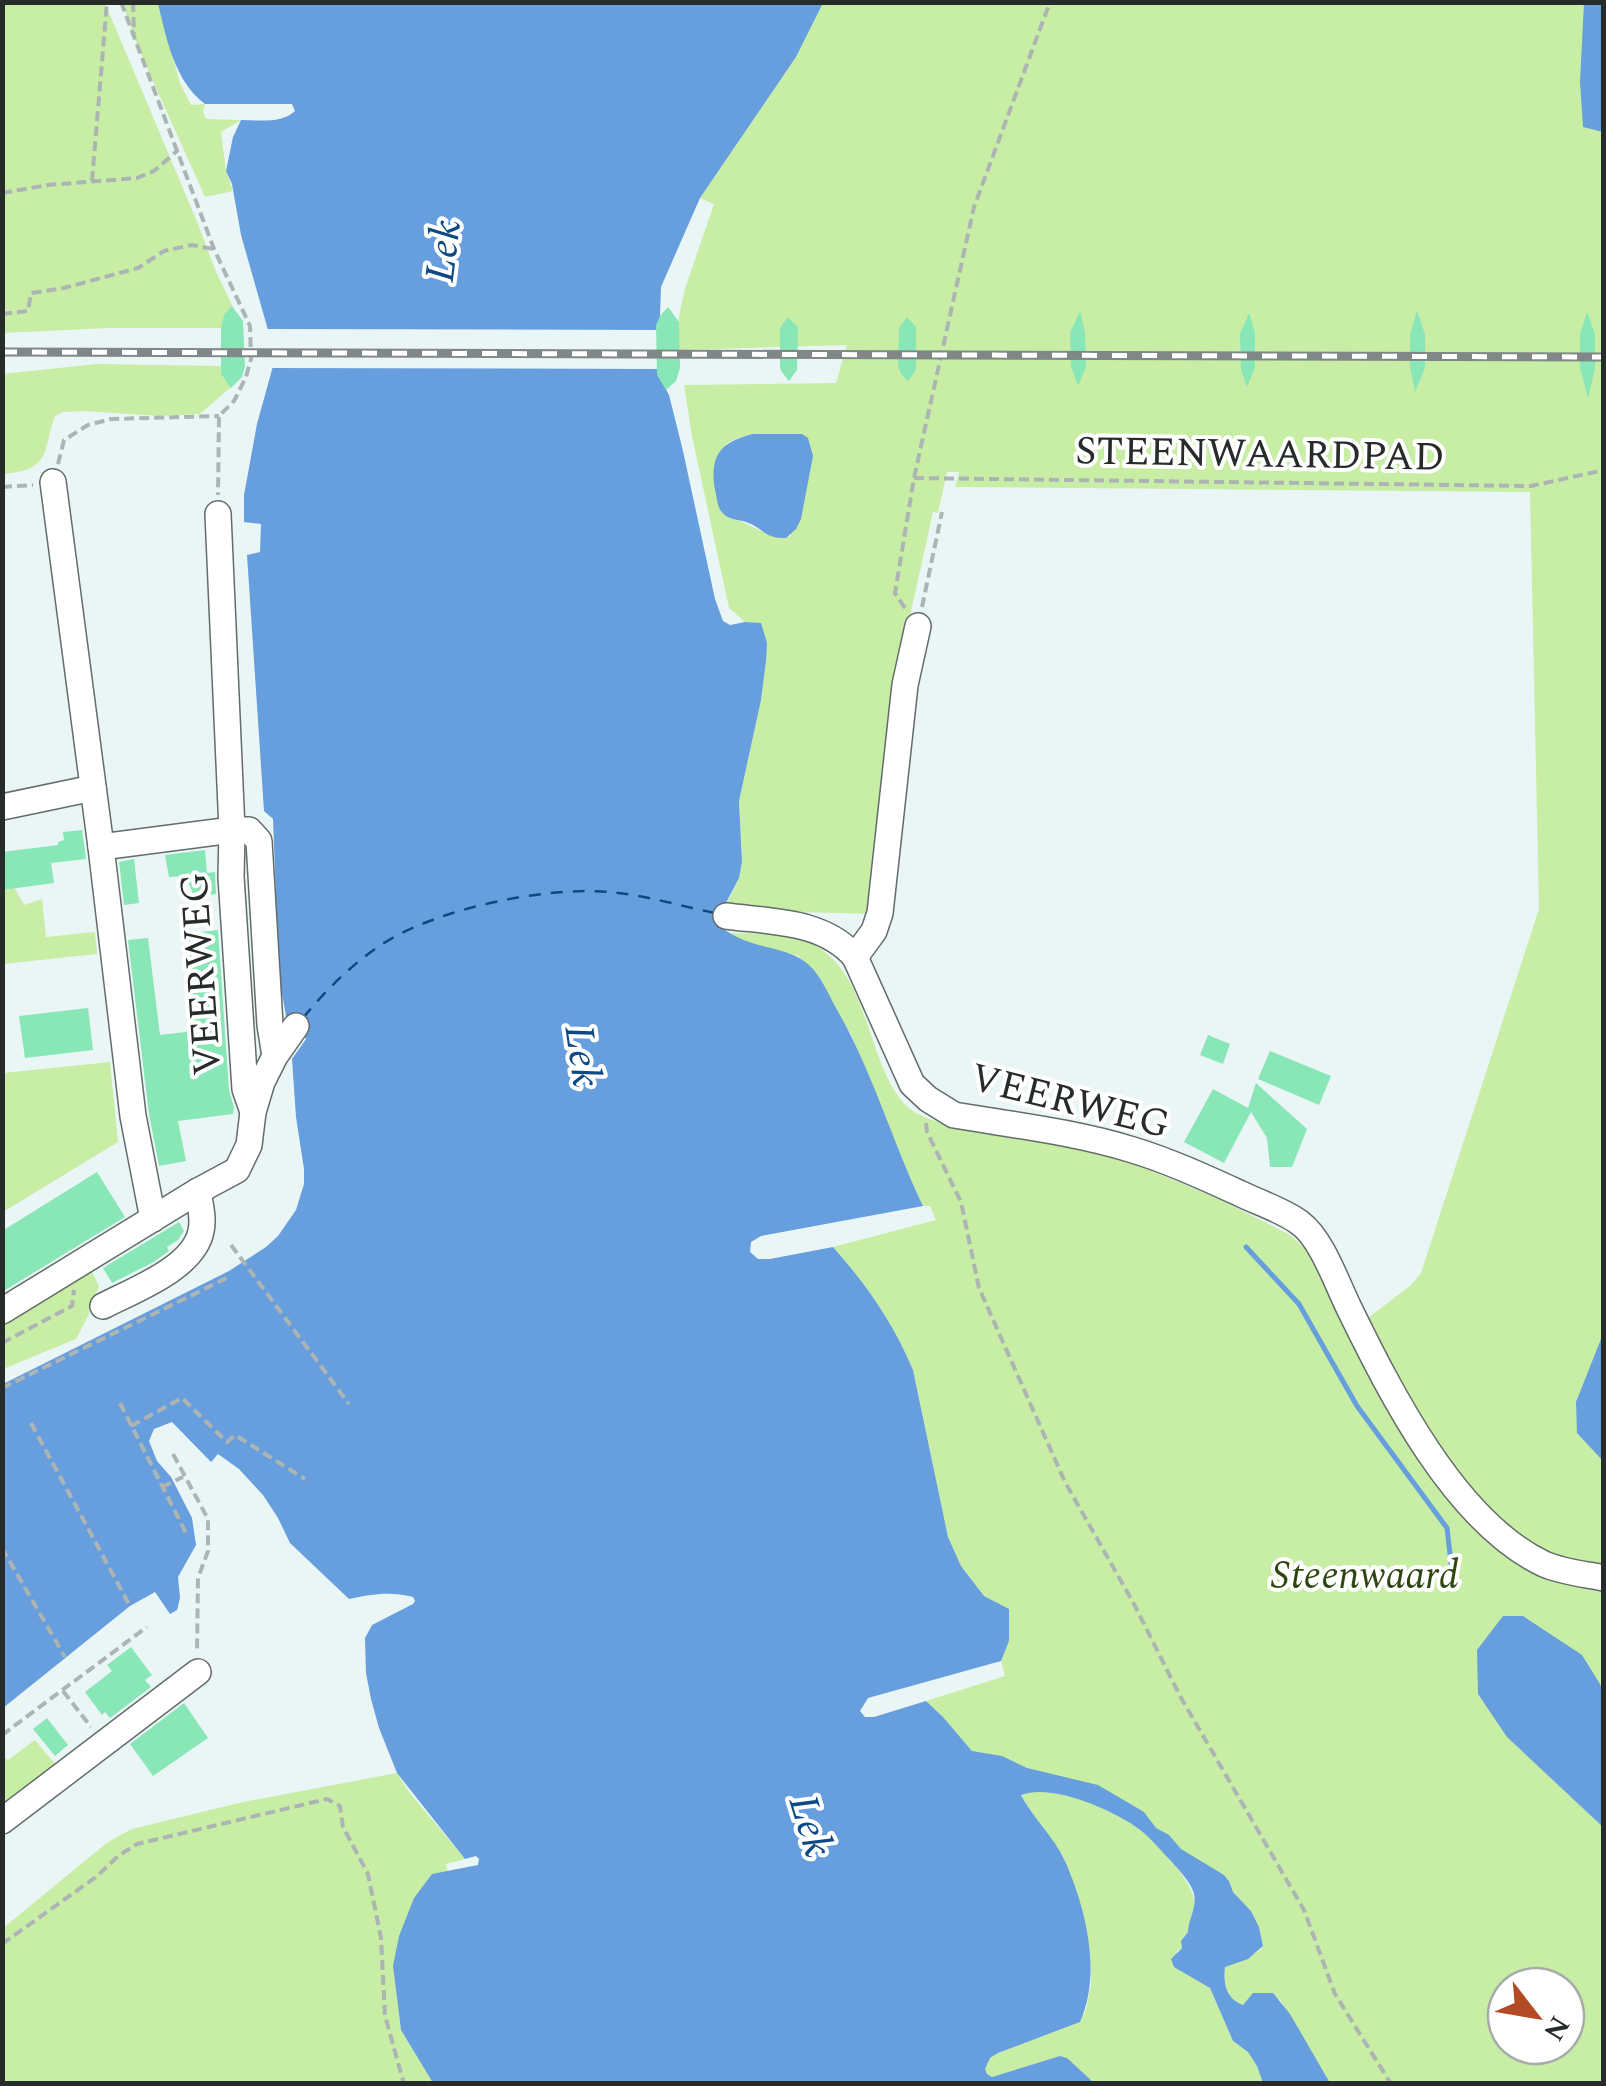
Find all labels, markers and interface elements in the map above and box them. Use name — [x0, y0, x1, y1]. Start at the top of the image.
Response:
water label: Lek — [409, 216, 479, 286]
street label: STEENWAARDPAD — [1075, 421, 1445, 489]
street label: VEERWEG — [164, 870, 240, 1078]
water label: Lek — [546, 1021, 618, 1091]
street label: VEERWEG — [964, 1048, 1176, 1156]
park label: Steenwaard — [1271, 1546, 1459, 1607]
water label: Lek — [771, 1787, 849, 1865]
north arrow — [1486, 1966, 1586, 2066]
text: N — [1532, 2007, 1580, 2049]

